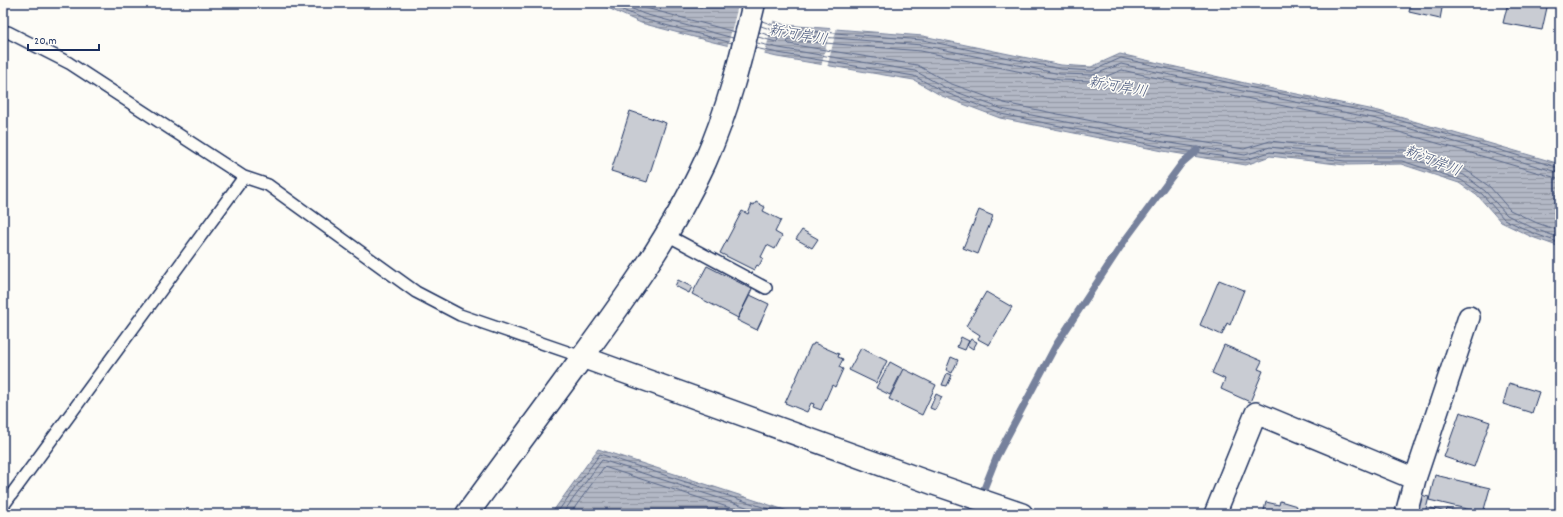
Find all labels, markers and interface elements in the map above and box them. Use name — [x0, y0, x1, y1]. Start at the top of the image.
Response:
water label: 新河岸川 — [766, 20, 829, 52]
scale bar — [28, 26, 99, 52]
text: 20 m — [34, 33, 57, 50]
water label: 新河岸川 — [1086, 72, 1149, 104]
water label: 新河岸川 — [1400, 140, 1464, 183]

